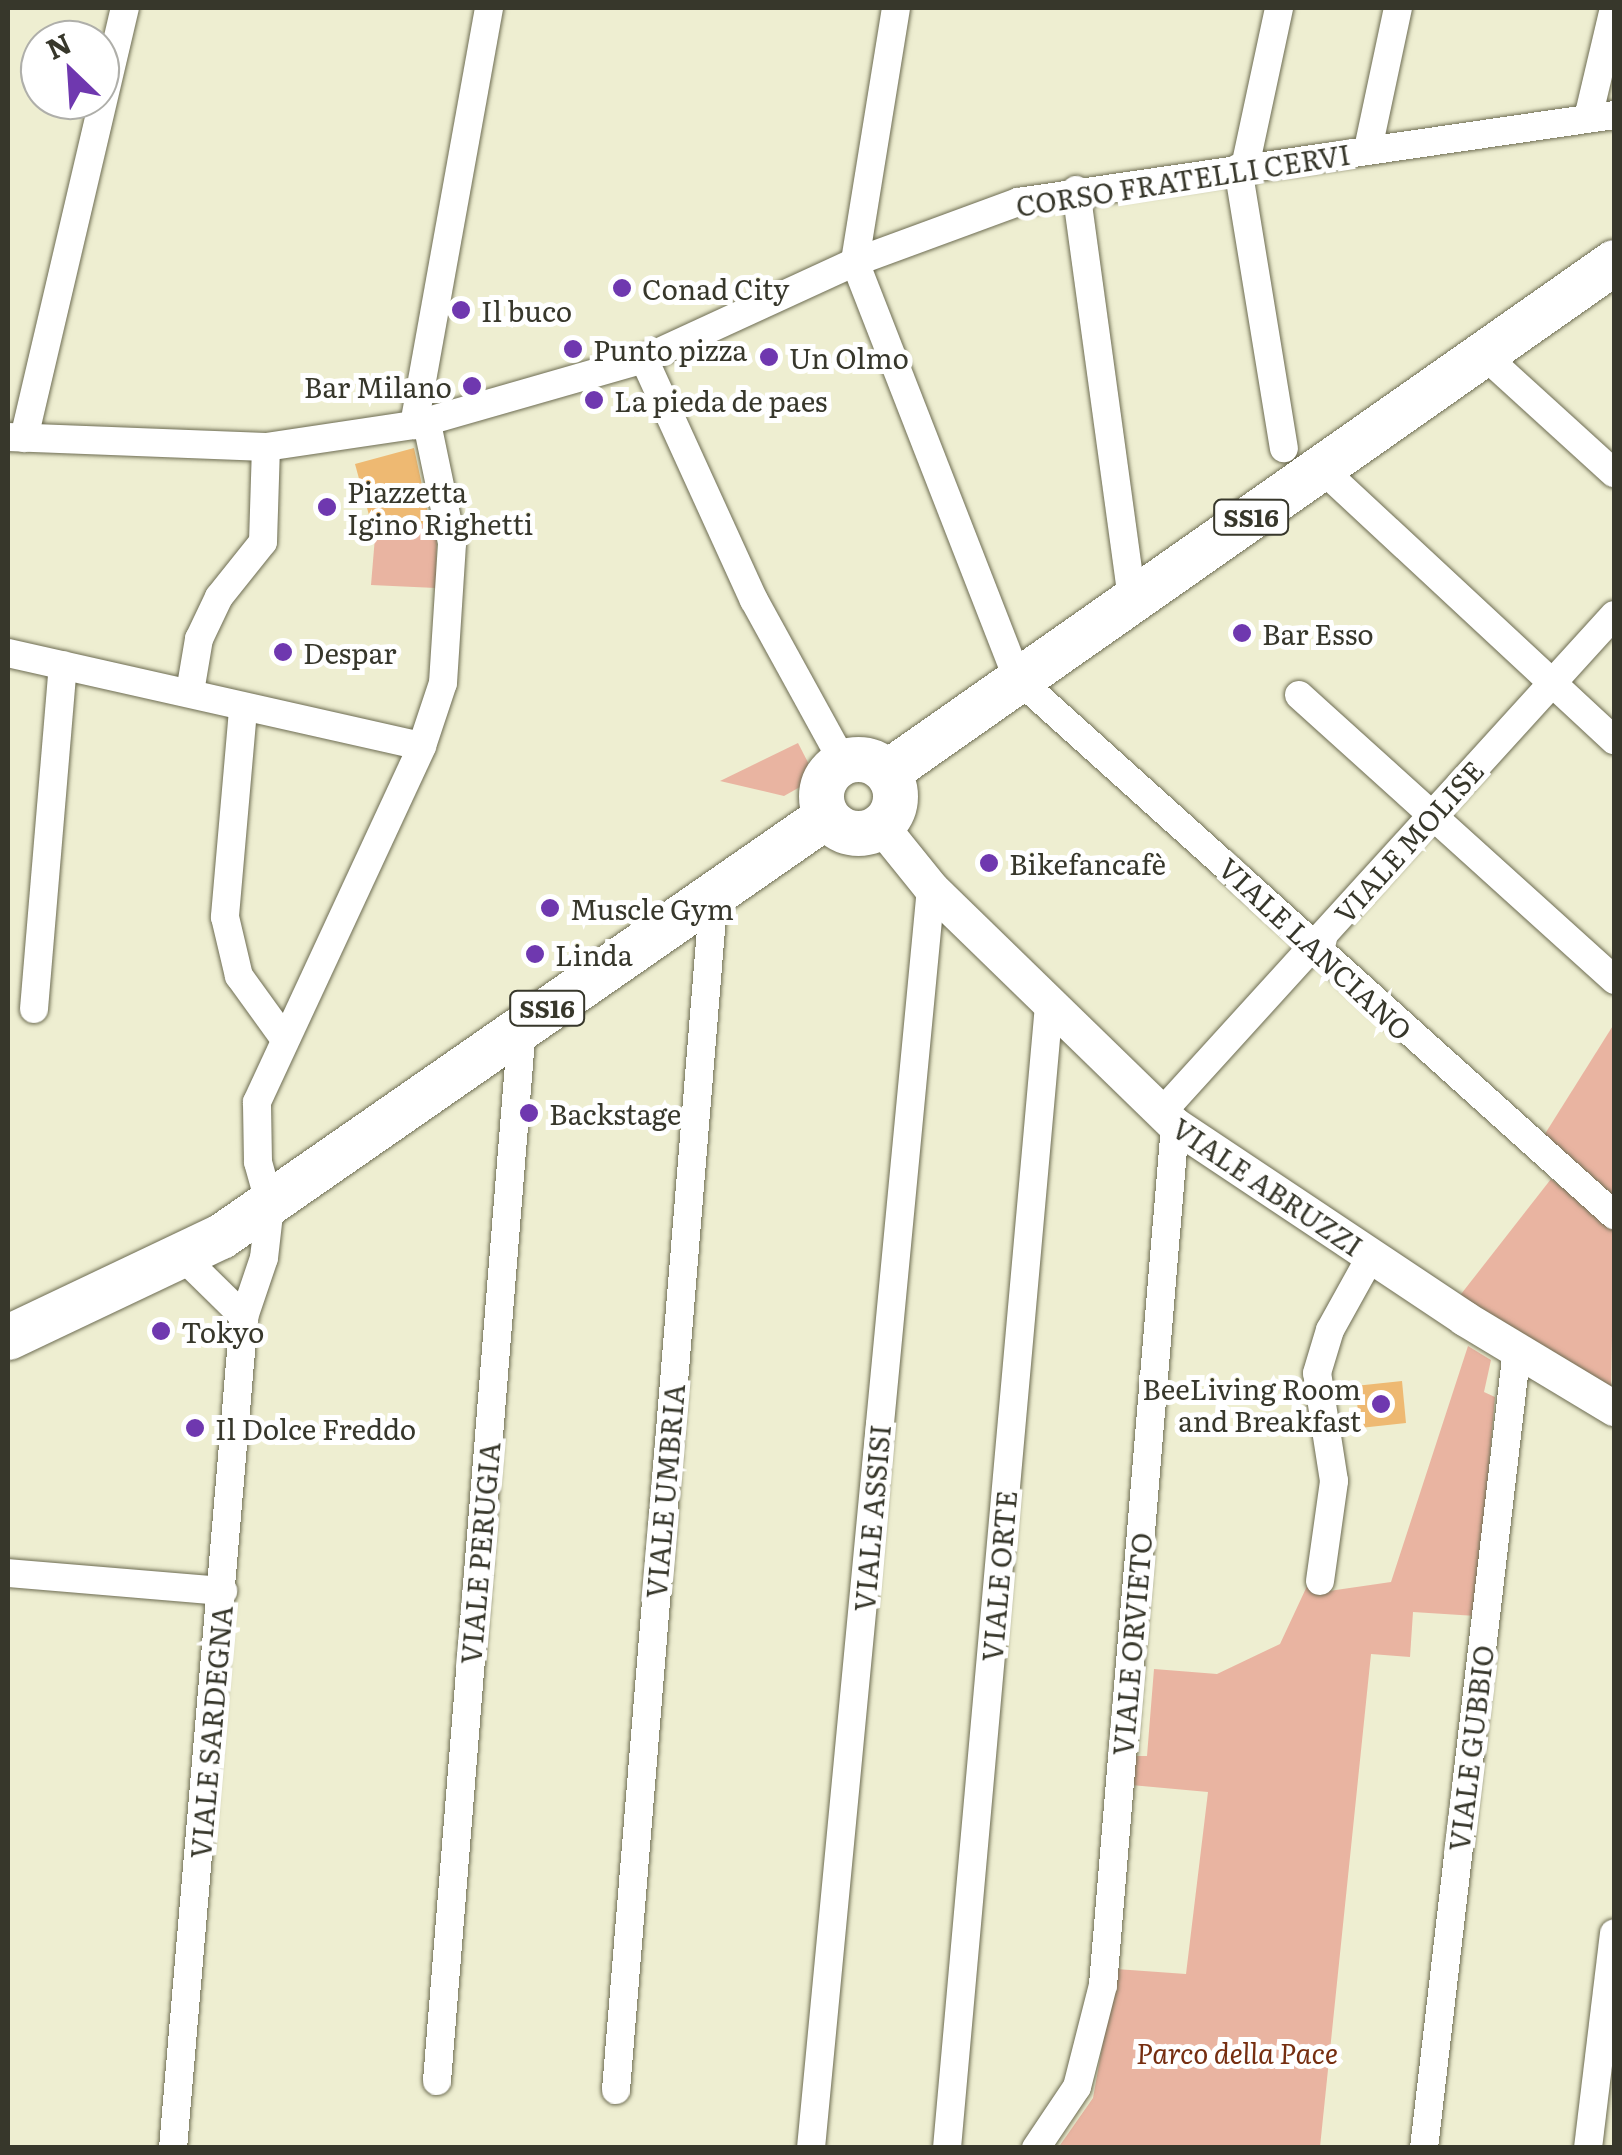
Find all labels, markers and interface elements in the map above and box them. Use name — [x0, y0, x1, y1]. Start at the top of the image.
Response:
north arrow — [20, 20, 120, 120]
text: N — [39, 21, 78, 69]
street label: CORSO FRATELLI CERVI — [1013, 136, 1353, 222]
place label: Conad City — [642, 271, 789, 305]
marker: Conad City — [611, 277, 633, 299]
place label: Il buco — [481, 293, 572, 327]
marker: Il buco — [450, 299, 472, 321]
place label: Punto pizza — [593, 332, 747, 366]
marker: Punto pizza — [562, 338, 584, 360]
place label: Un Olmo — [789, 340, 909, 374]
marker: Un Olmo — [758, 346, 780, 368]
place label: Bar Milano — [304, 369, 452, 403]
marker: Bar Milano — [461, 375, 483, 397]
place label: La pieda de paes — [614, 383, 827, 417]
marker: La pieda de paes — [583, 389, 605, 411]
place label: Piazzetta Igino Righetti — [347, 474, 533, 540]
marker: Piazzetta Igino Righetti — [316, 496, 338, 518]
road number: SS16 — [1211, 497, 1291, 537]
place label: Bar Esso — [1262, 616, 1374, 650]
marker: Bar Esso — [1231, 622, 1253, 644]
place label: Despar — [303, 635, 397, 669]
marker: Despar — [272, 641, 294, 663]
street label: VIALE MOLISE — [1326, 753, 1490, 929]
place label: Bikefancafè — [1009, 846, 1166, 880]
street label: VIALE LANCIANO — [1213, 850, 1419, 1046]
marker: Bikefancafè — [978, 852, 1000, 874]
place label: Muscle Gym — [570, 891, 734, 925]
marker: Muscle Gym — [539, 897, 561, 919]
place label: Linda — [555, 937, 633, 971]
marker: Linda — [524, 943, 546, 965]
road number: SS16 — [507, 988, 587, 1028]
place label: Backstage — [549, 1096, 681, 1130]
marker: Backstage — [518, 1102, 540, 1124]
street label: VIALE ABRUZZI — [1166, 1110, 1370, 1262]
place label: Tokyo — [181, 1314, 264, 1348]
marker: Tokyo — [150, 1320, 172, 1342]
place label: BeeLiving Room and Breakfast — [1142, 1371, 1361, 1437]
street label: VIALE UMBRIA — [638, 1382, 690, 1600]
marker: BeeLiving Room and Breakfast — [1370, 1393, 1392, 1415]
place label: Il Dolce Freddo — [215, 1411, 416, 1445]
marker: Il Dolce Freddo — [184, 1417, 206, 1439]
street label: VIALE ASSISI — [846, 1423, 896, 1613]
street label: VIALE PERUGIA — [453, 1440, 505, 1666]
street label: VIALE ORTE — [974, 1489, 1022, 1663]
street label: VIALE ORVIETO — [1105, 1531, 1157, 1757]
street label: VIALE SARDEGNA — [182, 1604, 238, 1860]
street label: VIALE GUBBIO — [1441, 1643, 1499, 1853]
park label: Parco della Pace — [1136, 2035, 1338, 2069]

